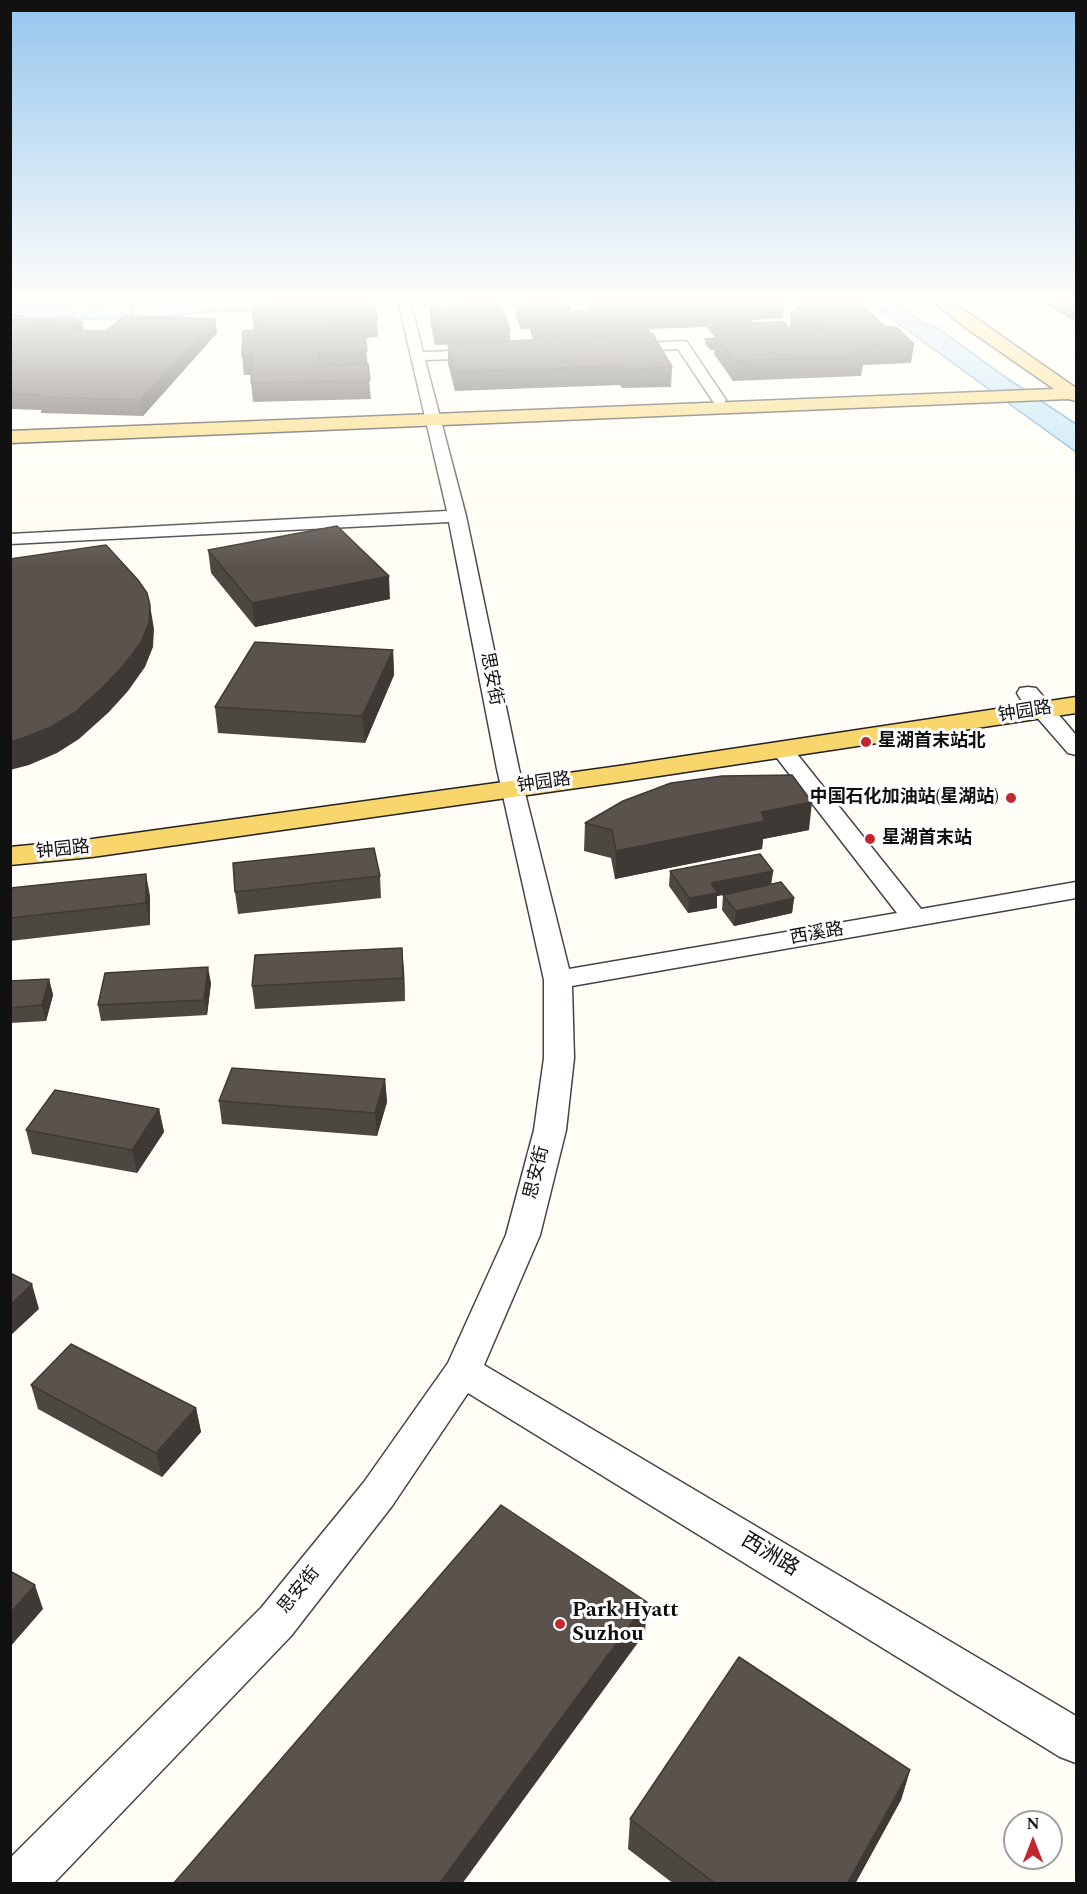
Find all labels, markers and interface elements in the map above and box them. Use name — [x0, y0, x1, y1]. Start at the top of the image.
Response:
street label: 思安街 — [474, 650, 506, 708]
street label: 钟园路 — [997, 698, 1053, 728]
place label: 星湖首末站北 — [878, 731, 986, 753]
marker: 星湖首末站北 — [859, 735, 873, 749]
street label: 钟园路 — [516, 770, 572, 798]
place label: 中国石化加油站(星湖站) — [810, 787, 999, 809]
marker: 中国石化加油站(星湖站) — [1004, 791, 1018, 805]
place label: 星湖首末站 — [882, 828, 972, 850]
marker: 星湖首末站 — [863, 832, 877, 846]
street label: 钟园路 — [35, 837, 91, 865]
street label: 西溪路 — [789, 920, 845, 950]
street label: 思安街 — [521, 1144, 555, 1202]
street label: 西洲路 — [736, 1529, 802, 1583]
street label: 思安街 — [275, 1563, 325, 1619]
place label: Park Hyatt Suzhou — [572, 1599, 678, 1649]
marker: Park Hyatt Suzhou — [553, 1617, 567, 1631]
north arrow — [1003, 1810, 1063, 1870]
text: N — [1026, 1812, 1040, 1836]

